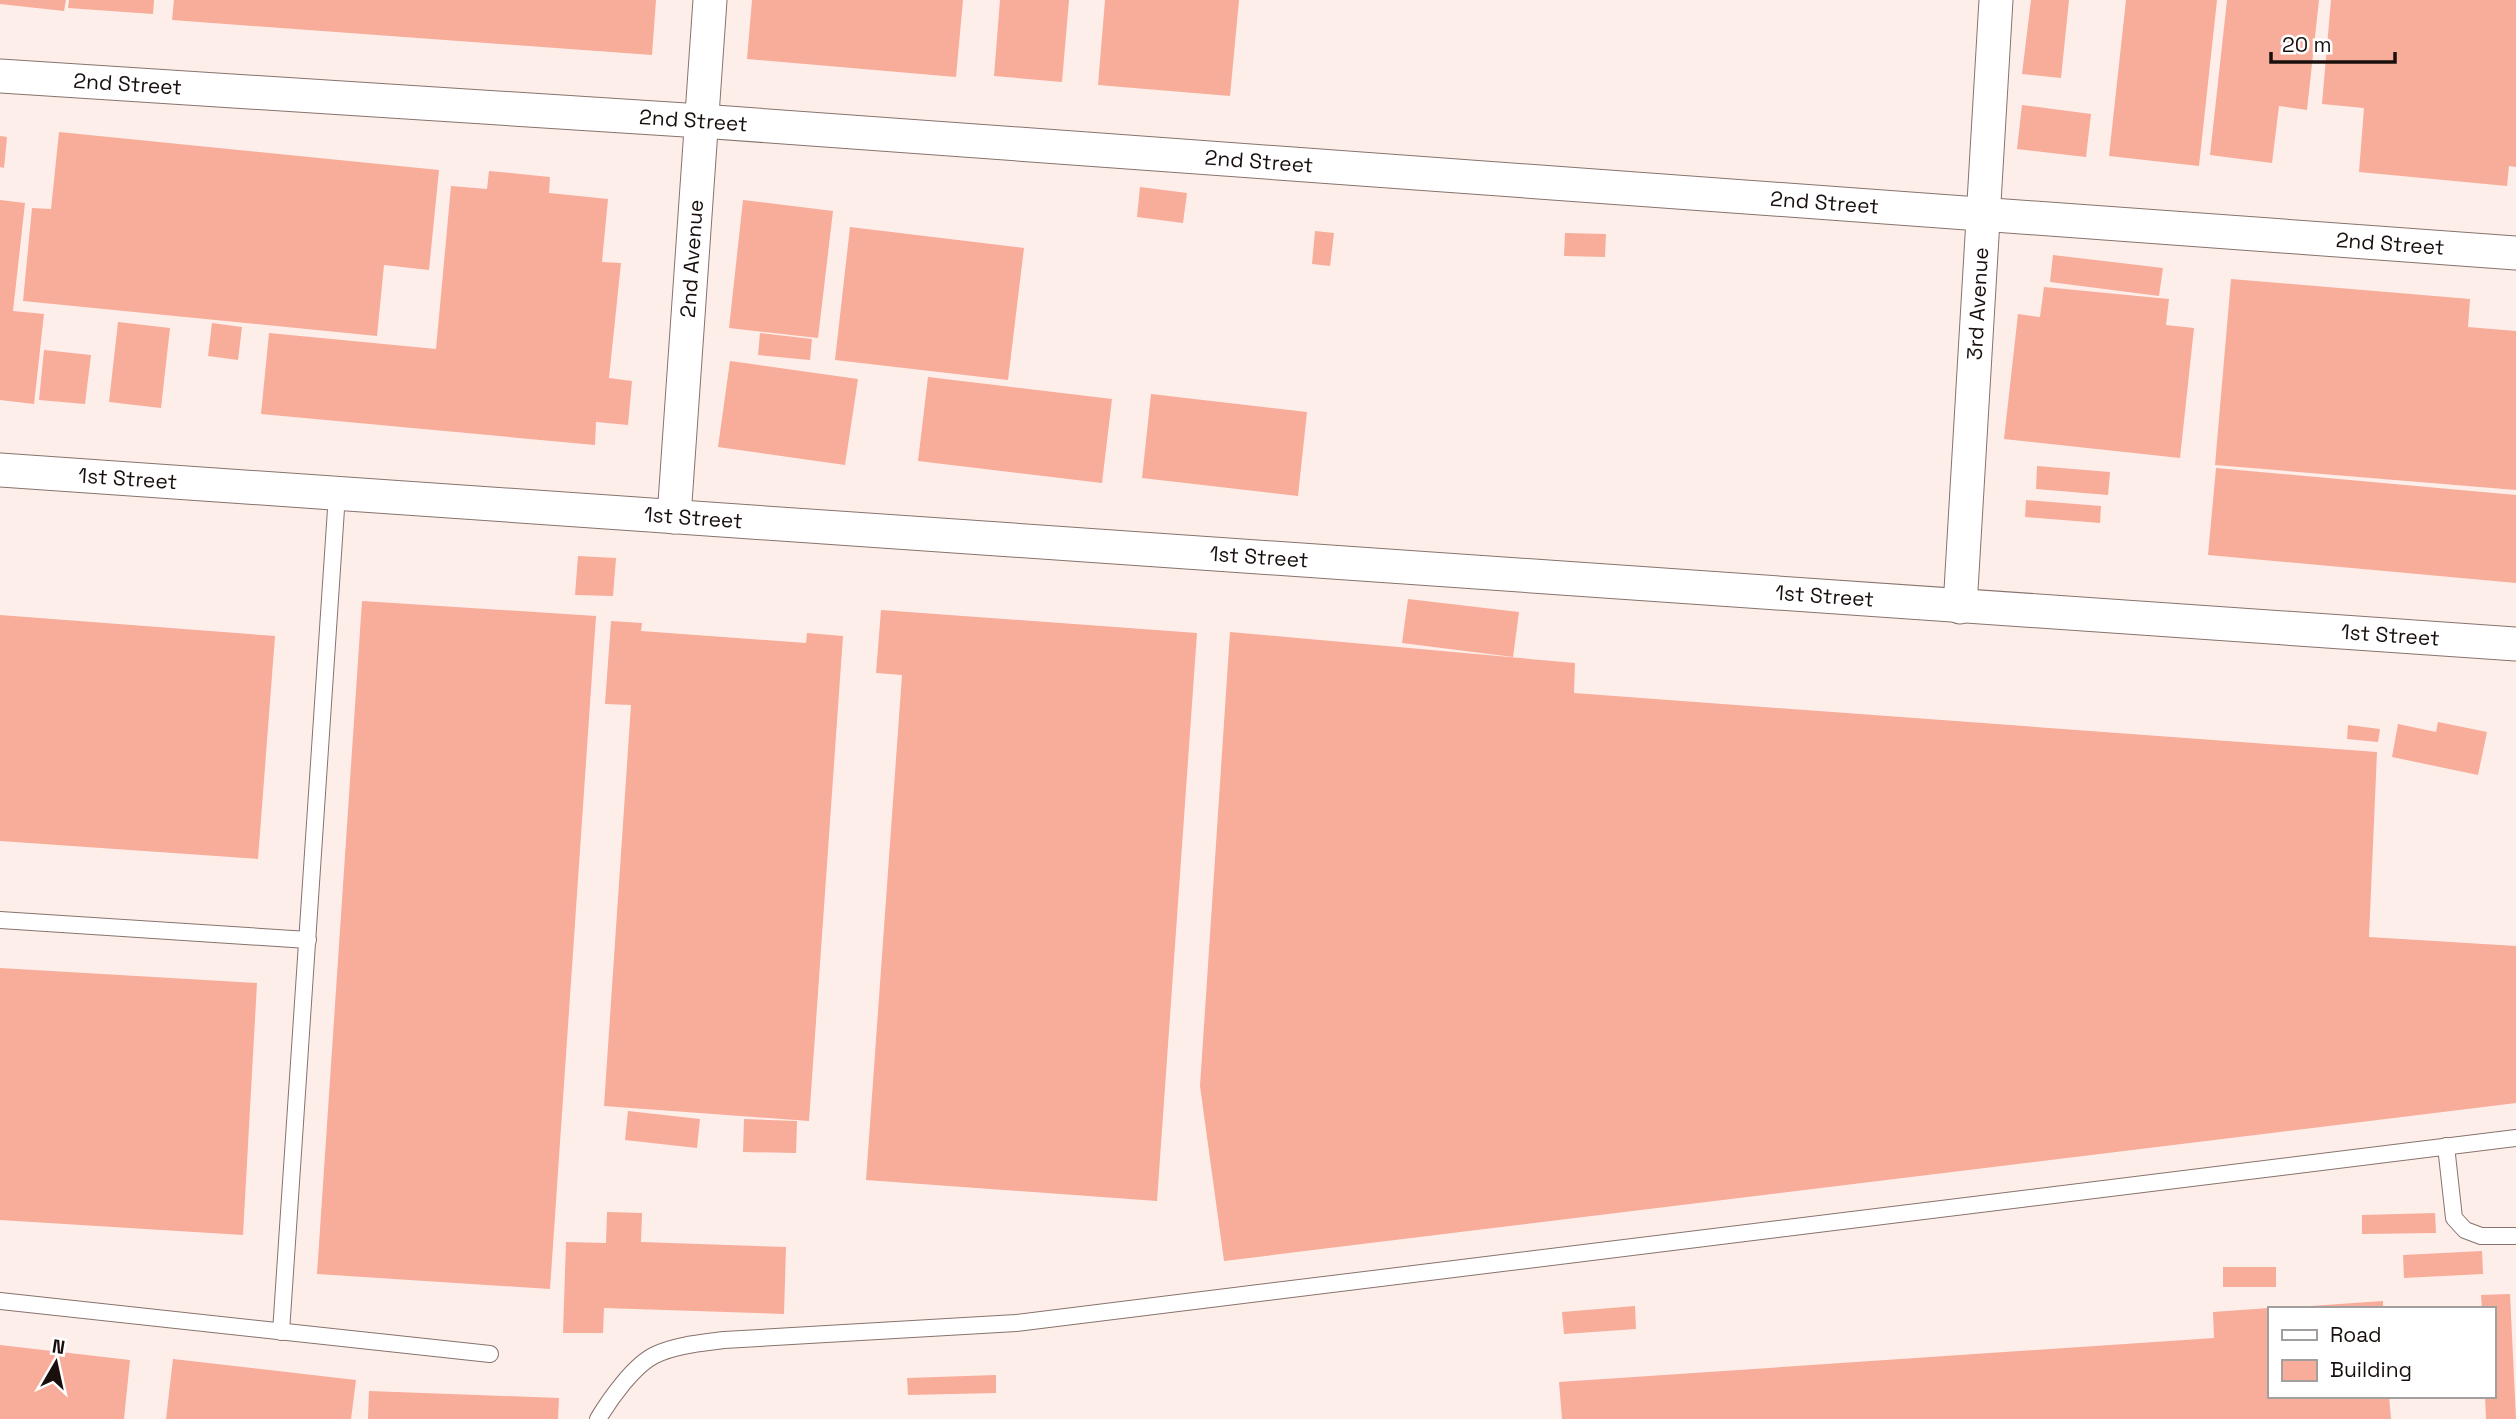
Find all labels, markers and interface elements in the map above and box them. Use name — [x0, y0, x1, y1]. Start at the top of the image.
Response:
scale bar — [2271, 21, 2395, 65]
text: 20 m — [2282, 31, 2332, 58]
street label: 2nd Street — [73, 67, 183, 101]
street label: 2nd Street — [638, 103, 749, 137]
street label: 2nd Street — [1204, 144, 1314, 178]
street label: 2nd Street — [1769, 185, 1880, 220]
street label: 2nd Avenue — [674, 199, 709, 319]
street label: 2nd Street — [2335, 226, 2445, 261]
street label: 3rd Avenue — [1961, 246, 1994, 361]
street label: 1st Street — [77, 461, 178, 495]
street label: 1st Street — [643, 501, 744, 534]
street label: 1st Street — [1209, 540, 1309, 573]
street label: 1st Street — [1774, 579, 1875, 613]
street label: 1st Street — [2340, 618, 2441, 652]
legend — [2268, 1307, 2495, 1398]
text: Road — [2330, 1321, 2382, 1348]
north arrow — [21, 1328, 91, 1398]
text: N — [50, 1333, 67, 1360]
text: Building — [2330, 1356, 2412, 1383]

